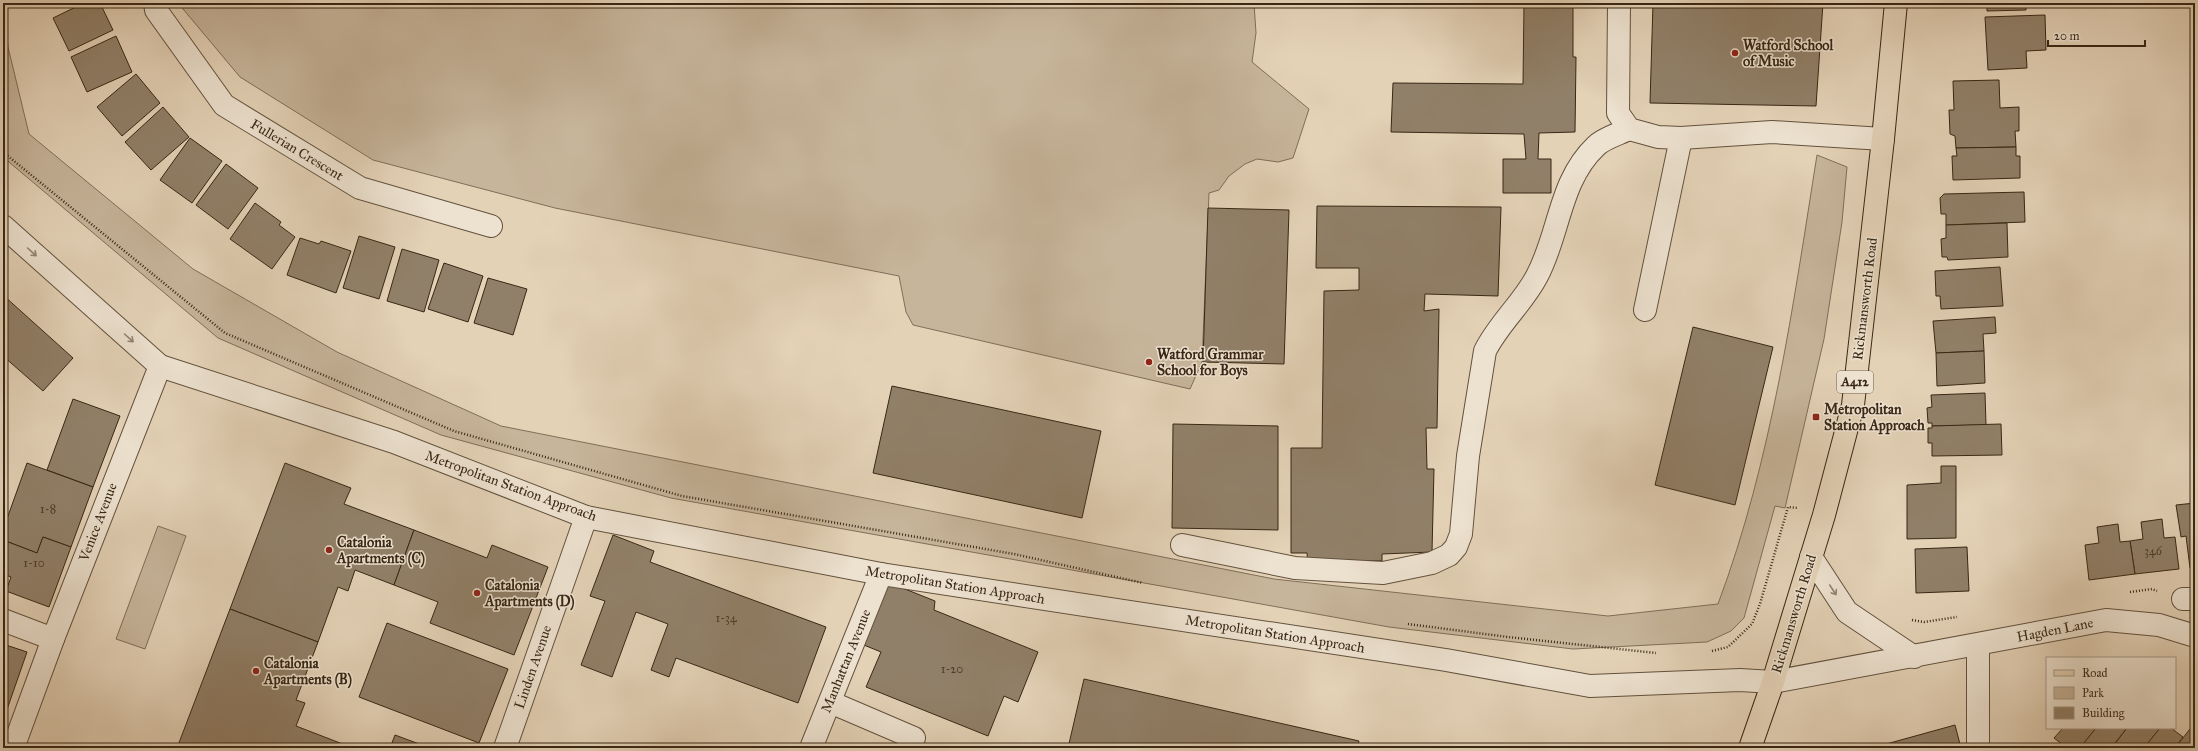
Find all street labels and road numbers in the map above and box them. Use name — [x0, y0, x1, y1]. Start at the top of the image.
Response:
street label: Fullerian Crescent — [248, 116, 347, 184]
street label: Rickmansworth Road — [1849, 237, 1881, 361]
road number: A412 — [1837, 371, 1873, 393]
street label: Metropolitan Station Approach — [423, 447, 599, 525]
street label: Venice Avenue — [75, 480, 121, 565]
street label: Rickmansworth Road — [1768, 552, 1820, 676]
street label: Metropolitan Station Approach — [864, 562, 1046, 608]
street label: Manhattan Avenue — [818, 607, 875, 715]
street label: Metropolitan Station Approach — [1184, 611, 1366, 657]
street label: Hagden Lane — [2015, 614, 2095, 646]
street label: Linden Avenue — [511, 623, 555, 711]

